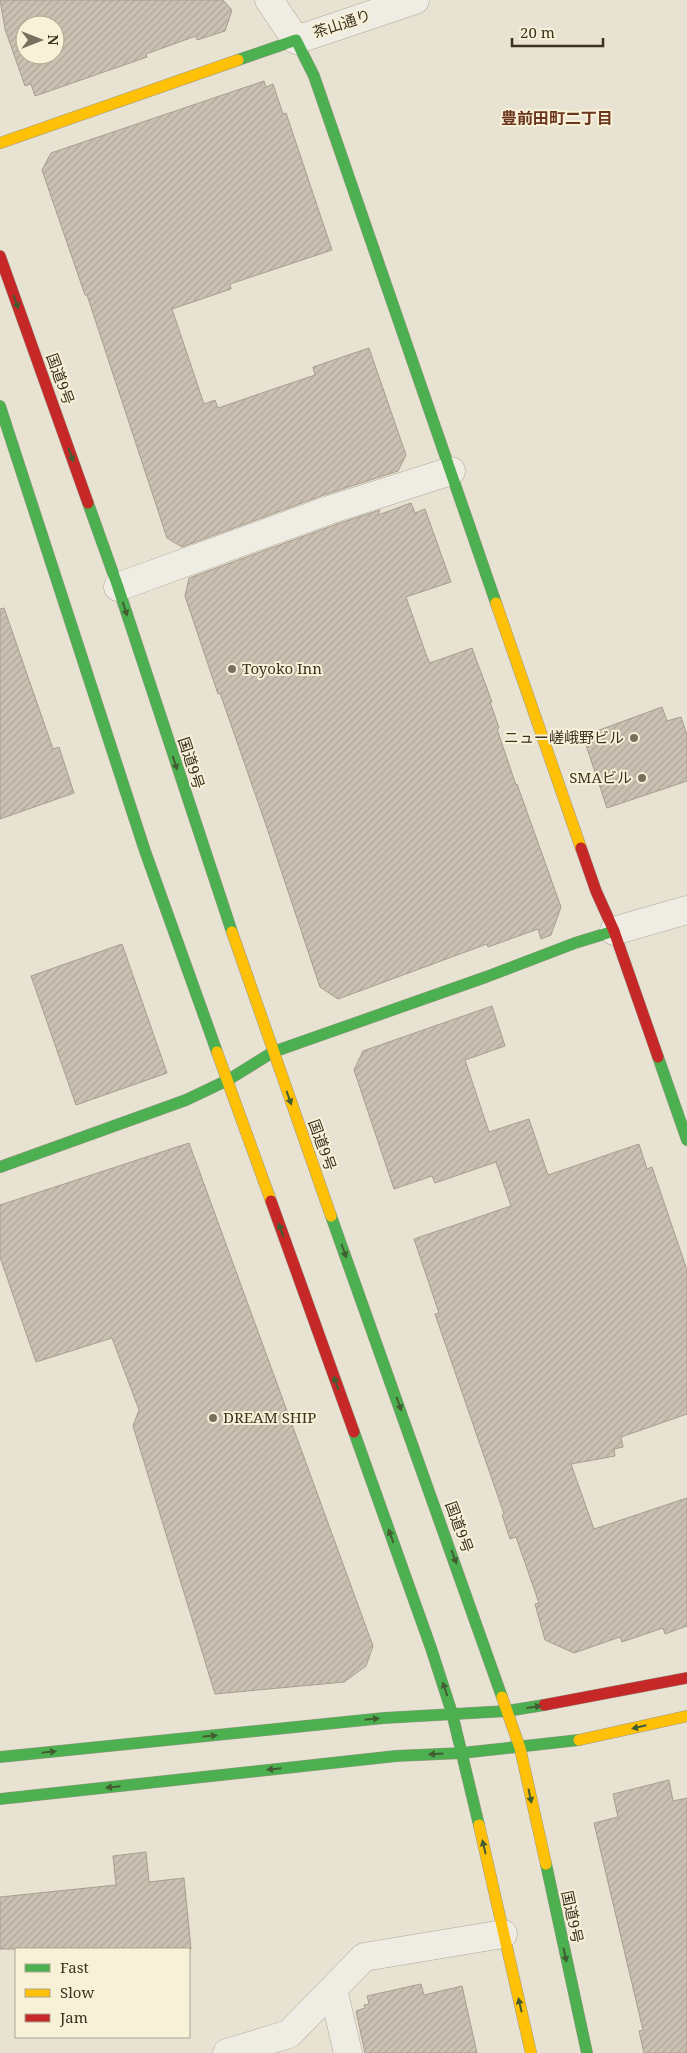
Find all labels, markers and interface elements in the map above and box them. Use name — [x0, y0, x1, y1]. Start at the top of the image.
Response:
street label: 茶山通り — [310, 4, 373, 42]
north arrow — [15, 15, 65, 65]
scale bar — [512, 15, 603, 47]
text: 20 m — [520, 22, 555, 42]
text: N — [44, 34, 63, 46]
district label: 豊前田町二丁目 — [501, 107, 613, 129]
one-way arrow — [12, 295, 20, 310]
street label: 国道9号 — [42, 350, 79, 407]
one-way arrow — [68, 448, 75, 463]
one-way arrow — [121, 601, 129, 616]
place label: Toyoko Inn — [242, 658, 322, 678]
marker: Toyoko Inn — [226, 663, 238, 675]
place label: ニュー嵯峨野ビル — [504, 727, 624, 747]
marker: ニュー嵯峨野ビル — [628, 732, 640, 744]
street label: 国道9号 — [174, 734, 210, 791]
one-way arrow — [172, 756, 180, 771]
place label: SMAビル — [569, 767, 632, 787]
marker: SMAビル — [636, 772, 648, 784]
one-way arrow — [286, 1090, 293, 1105]
street label: 国道9号 — [304, 1116, 341, 1173]
one-way arrow — [277, 1222, 285, 1237]
one-way arrow — [341, 1243, 348, 1258]
one-way arrow — [332, 1375, 340, 1390]
one-way arrow — [396, 1396, 403, 1411]
place label: DREAM SHIP — [223, 1407, 316, 1427]
marker: DREAM SHIP — [207, 1412, 219, 1424]
street label: 国道9号 — [441, 1498, 478, 1555]
one-way arrow — [387, 1528, 395, 1543]
one-way arrow — [451, 1549, 458, 1564]
one-way arrow — [440, 1682, 448, 1697]
one-way arrow — [526, 1702, 542, 1710]
one-way arrow — [364, 1715, 380, 1723]
one-way arrow — [632, 1723, 647, 1731]
one-way arrow — [202, 1731, 218, 1739]
one-way arrow — [41, 1748, 57, 1756]
one-way arrow — [428, 1751, 444, 1759]
one-way arrow — [266, 1765, 282, 1773]
one-way arrow — [104, 1783, 120, 1791]
one-way arrow — [526, 1788, 534, 1803]
one-way arrow — [480, 1839, 488, 1855]
street label: 国道9号 — [558, 1889, 588, 1945]
one-way arrow — [561, 1947, 569, 1962]
legend — [15, 1948, 190, 2038]
text: Fast — [60, 1957, 89, 1977]
text: Slow — [60, 1982, 94, 2002]
one-way arrow — [516, 1998, 524, 2013]
text: Jam — [59, 2007, 88, 2027]

